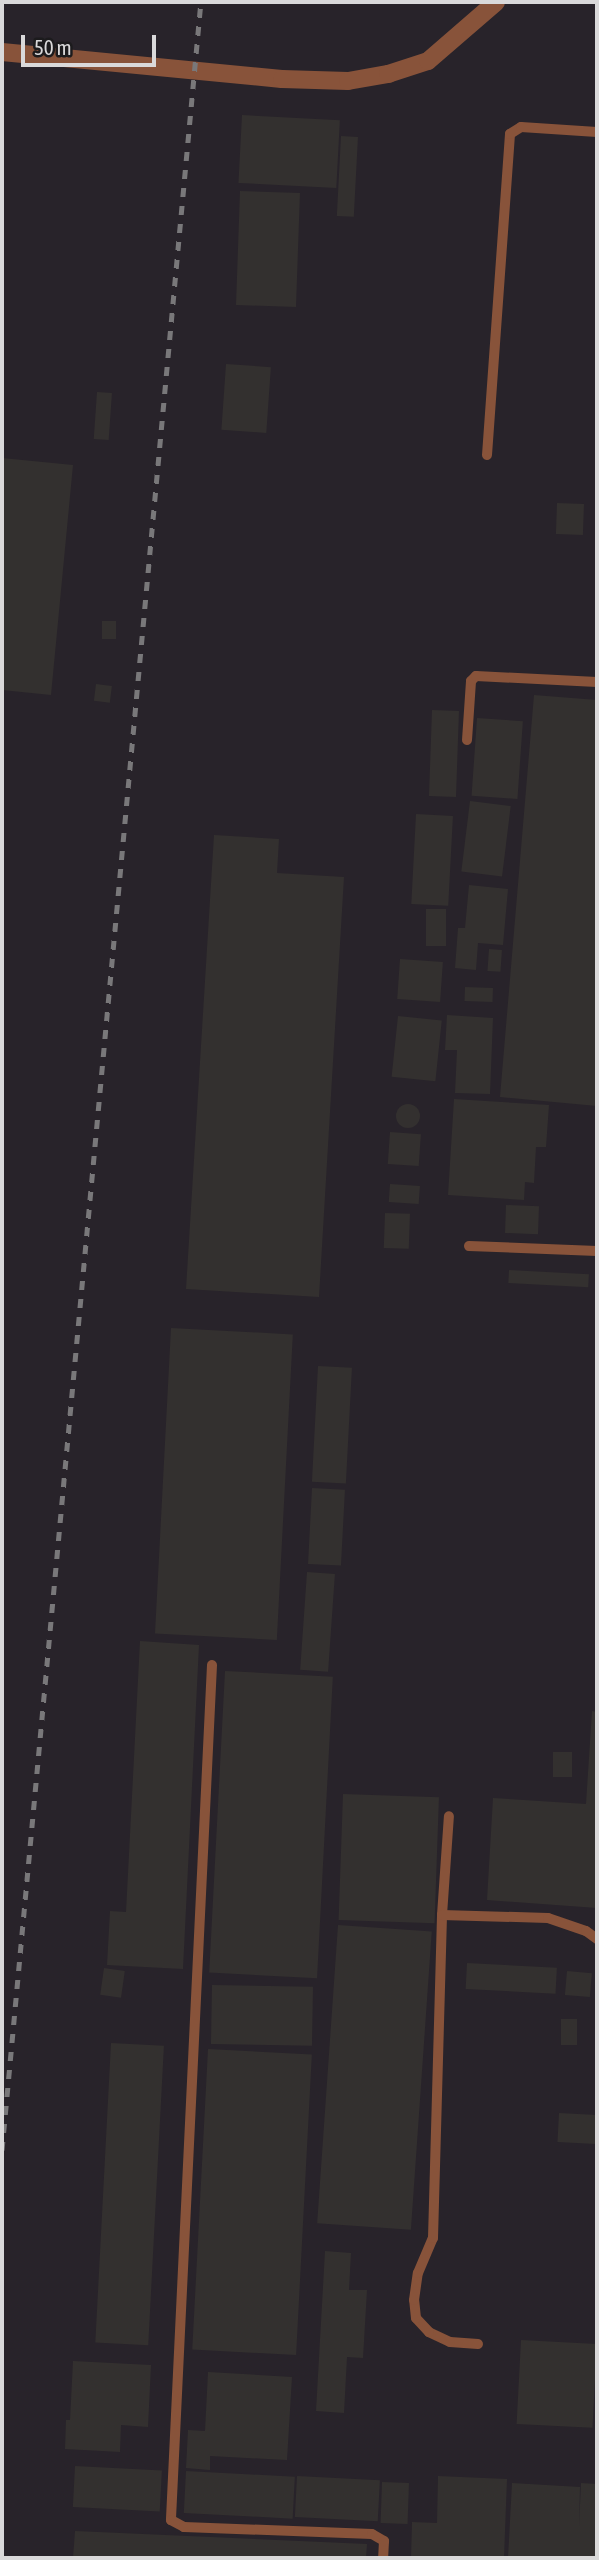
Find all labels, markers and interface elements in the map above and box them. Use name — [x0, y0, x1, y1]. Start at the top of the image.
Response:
scale bar — [24, 21, 159, 65]
text: 50 m — [34, 35, 72, 59]

